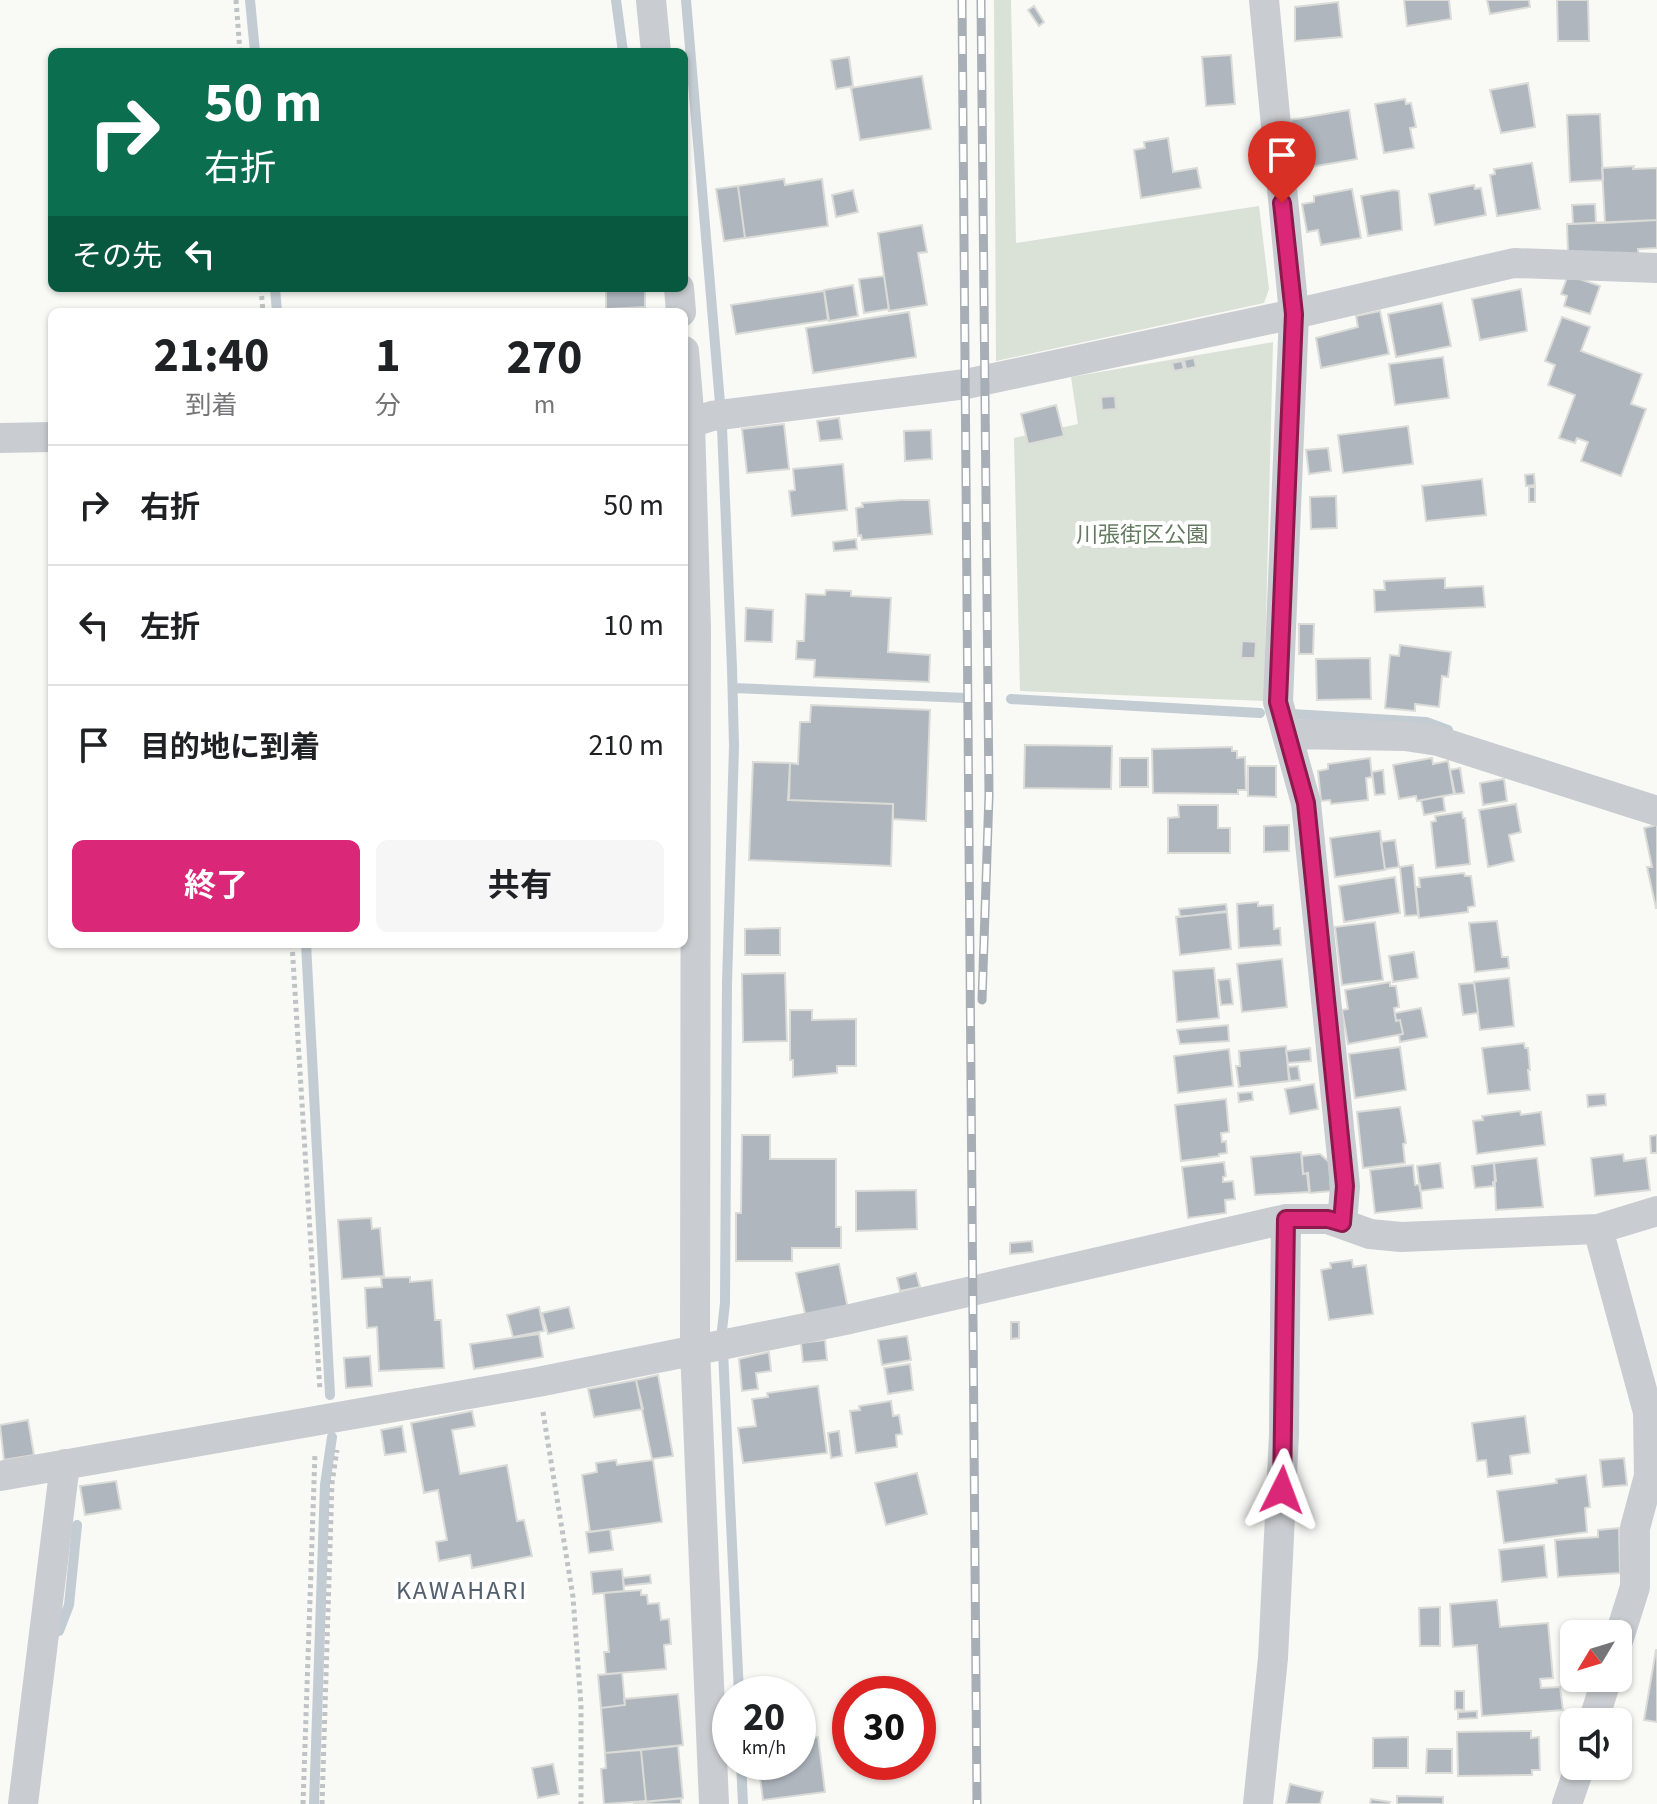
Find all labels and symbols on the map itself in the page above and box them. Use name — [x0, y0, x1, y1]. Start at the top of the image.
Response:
pin — [1248, 121, 1316, 203]
park label: 川張街区公園 — [1076, 519, 1208, 551]
position arrow — [1240, 1448, 1324, 1532]
district label: KAWAHARI — [396, 1572, 528, 1609]
north arrow — [1560, 1620, 1632, 1692]
speed limit sign: 30 — [832, 1676, 936, 1780]

